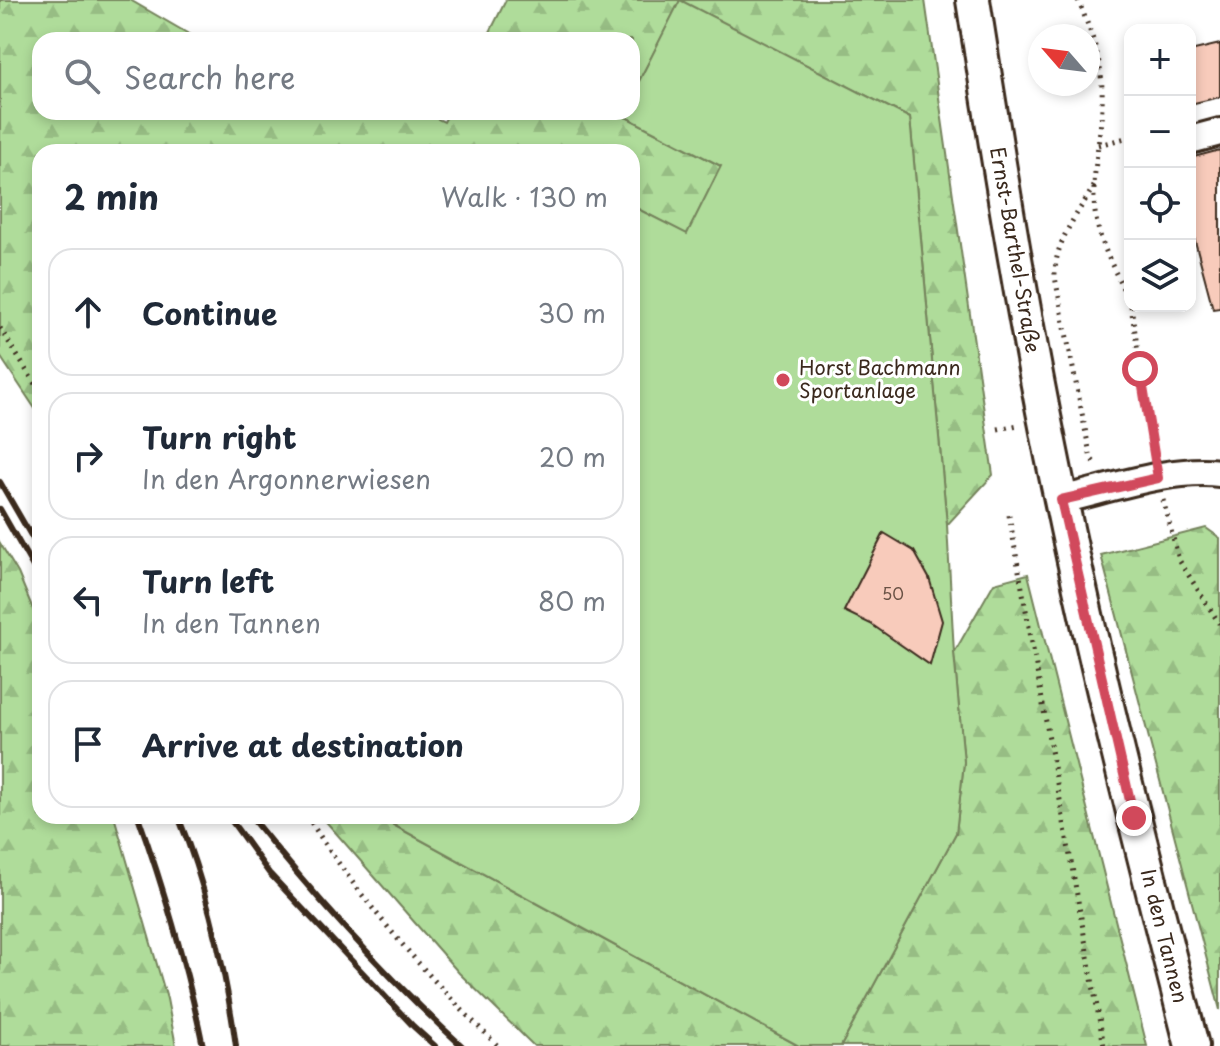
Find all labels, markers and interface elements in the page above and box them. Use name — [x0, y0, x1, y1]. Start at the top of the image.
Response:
north arrow — [1028, 24, 1100, 96]
map controls — [1124, 24, 1196, 312]
button: + — [1124, 24, 1196, 96]
search box — [32, 32, 640, 120]
icon: search — [60, 54, 104, 98]
text: Search here — [124, 54, 296, 99]
button: − — [1124, 96, 1196, 168]
street label: Ernst-Barthel-Straße — [983, 145, 1049, 355]
button: locate — [1124, 168, 1196, 240]
text: 2 min — [64, 170, 159, 222]
text: Walk · 130 m — [441, 177, 608, 216]
button: layers — [1124, 240, 1196, 312]
icon: ahead — [66, 290, 110, 334]
text: Continue — [142, 290, 277, 335]
text: 30 m — [538, 293, 606, 332]
route start — [1122, 351, 1158, 387]
place label: Horst Bachmann Sportanlage — [799, 352, 960, 405]
marker: Horst Bachmann Sportanlage — [774, 371, 792, 389]
text: Turn right — [142, 414, 297, 459]
icon: right — [66, 434, 110, 478]
text: 20 m — [539, 437, 606, 476]
text: In den Argonnerwiesen — [142, 459, 431, 498]
text: Turn left — [142, 558, 274, 603]
icon: left — [66, 578, 110, 622]
text: 80 m — [538, 581, 606, 620]
house number: 50 — [882, 581, 904, 605]
text: In den Tannen — [142, 603, 321, 642]
icon: arrive — [66, 722, 110, 766]
text: Arrive at destination — [142, 722, 464, 767]
route end — [1116, 800, 1152, 836]
street label: In den Tannen — [1134, 865, 1196, 1006]

